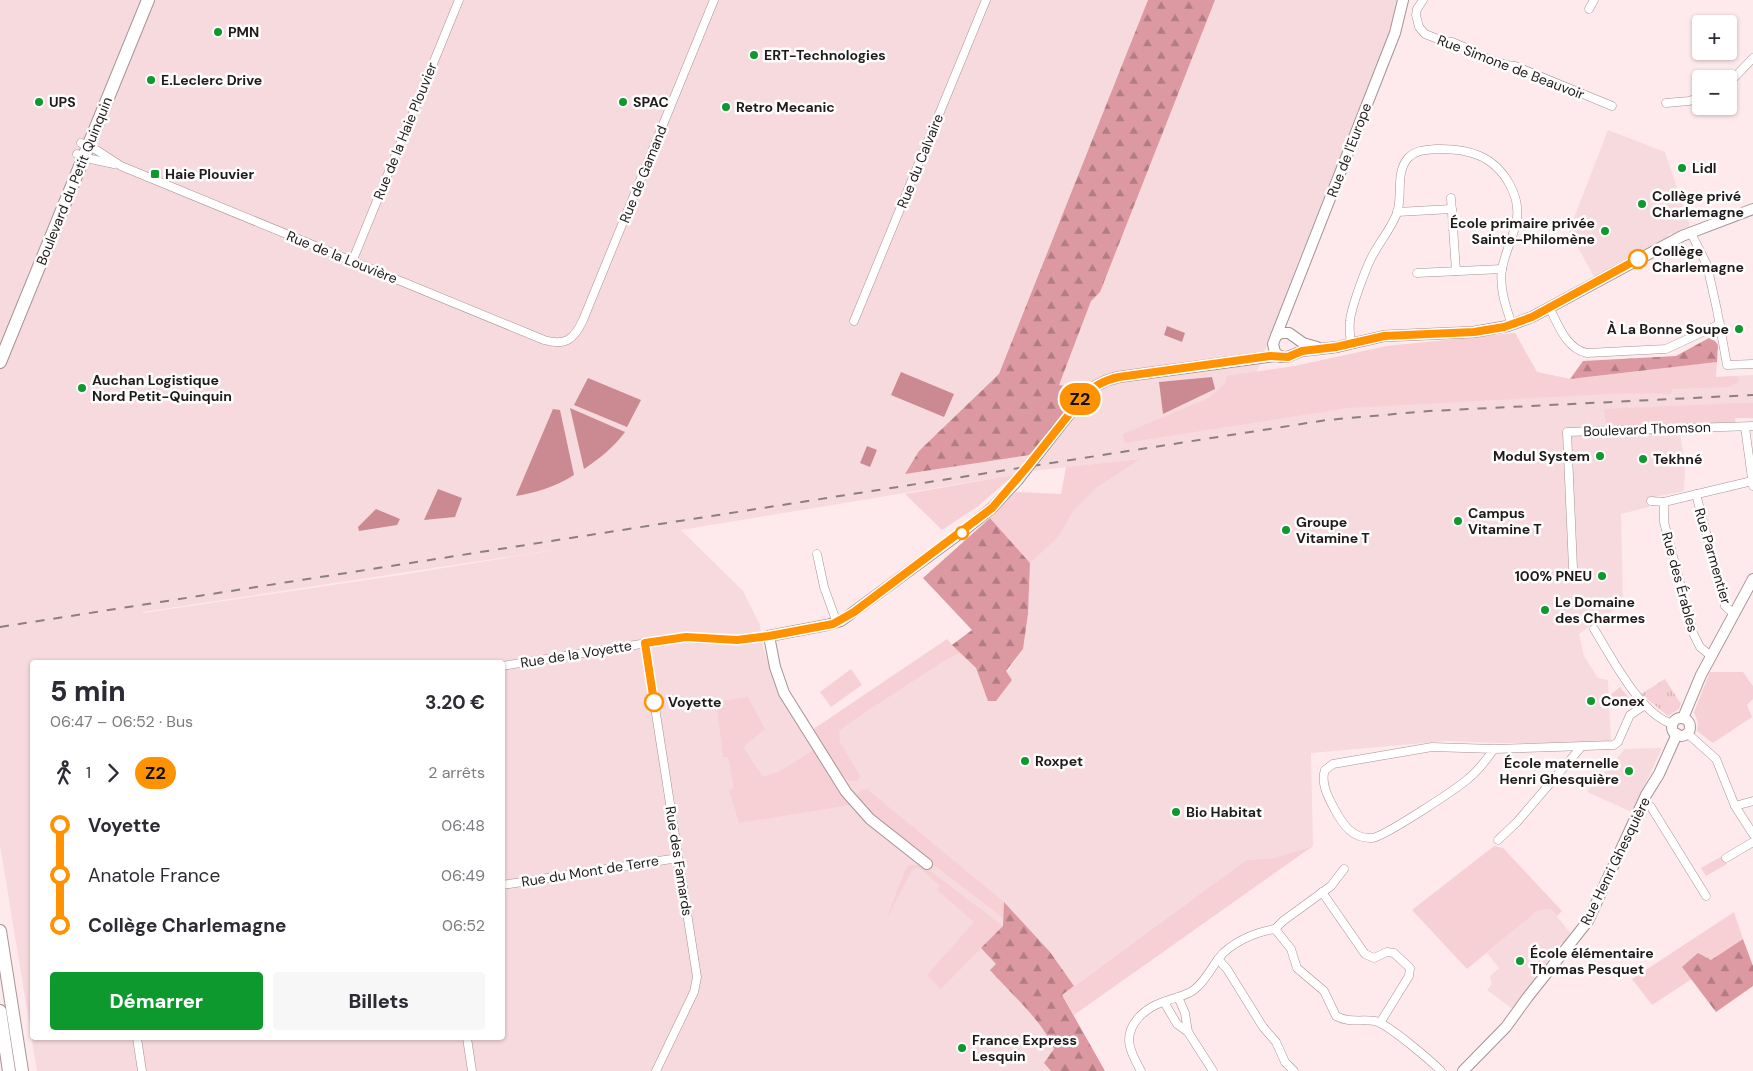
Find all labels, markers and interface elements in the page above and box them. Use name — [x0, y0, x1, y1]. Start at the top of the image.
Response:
map controls — [1692, 15, 1737, 115]
button: + — [1692, 15, 1737, 60]
place label: PMN — [228, 23, 259, 41]
marker: PMN — [212, 26, 224, 38]
street label: Rue Simone de Beauvoir — [1435, 31, 1587, 103]
place label: ERT-Technologies — [764, 46, 886, 64]
marker: ERT-Technologies — [748, 49, 760, 61]
street label: Rue de la Haie Plouvier — [369, 60, 441, 202]
button: − — [1692, 70, 1737, 115]
place label: E.Leclerc Drive — [161, 71, 262, 89]
marker: E.Leclerc Drive — [145, 74, 157, 86]
place label: UPS — [49, 93, 76, 111]
place label: SPAC — [633, 93, 669, 111]
street label: Boulevard du Petit Quinquin — [32, 94, 116, 268]
marker: UPS — [33, 96, 45, 108]
marker: SPAC — [617, 96, 629, 108]
place label: Retro Mecanic — [736, 98, 835, 116]
street label: Rue de l'Europe — [1323, 100, 1375, 200]
marker: Retro Mecanic — [720, 101, 732, 113]
street label: Rue du Calvaire — [893, 111, 947, 211]
street label: Rue de Gamand — [615, 123, 671, 225]
place label: Lidl — [1692, 159, 1717, 177]
marker: Lidl — [1676, 162, 1688, 174]
place label: Haie Plouvier — [165, 165, 254, 183]
marker: Haie Plouvier — [149, 168, 161, 180]
place label: Collège privé Charlemagne — [1652, 187, 1744, 221]
marker: Collège privé Charlemagne — [1636, 198, 1648, 210]
place label: École primaire privée Sainte-Philomène — [1450, 214, 1595, 248]
marker: École primaire privée Sainte-Philomène — [1599, 225, 1611, 237]
street label: Rue de la Louvière — [284, 227, 400, 287]
place label: Collège Charlemagne — [1652, 242, 1744, 276]
marker: Collège Charlemagne — [1628, 249, 1648, 269]
place label: À La Bonne Soupe — [1607, 320, 1729, 338]
marker: À La Bonne Soupe — [1733, 323, 1745, 335]
place label: Auchan Logistique Nord Petit-Quinquin — [92, 371, 232, 405]
marker: Auchan Logistique Nord Petit-Quinquin — [76, 382, 88, 394]
line badge: Z2 — [1058, 383, 1102, 415]
text: Z2 — [1070, 387, 1090, 411]
street label: Boulevard Thomson — [1583, 418, 1711, 440]
place label: Modul System — [1493, 447, 1590, 465]
marker: Modul System — [1594, 450, 1606, 462]
place label: Tekhné — [1653, 450, 1702, 468]
marker: Tekhné — [1637, 453, 1649, 465]
place label: Campus Vitamine T — [1468, 504, 1542, 538]
street label: Rue Parmentier — [1691, 506, 1735, 606]
place label: Groupe Vitamine T — [1296, 513, 1370, 547]
marker: Campus Vitamine T — [1452, 515, 1464, 527]
marker: Groupe Vitamine T — [1280, 524, 1292, 536]
unlabelled marker — [955, 526, 969, 540]
street label: Rue des Érables — [1658, 530, 1702, 634]
place label: 100% PNEU — [1515, 567, 1592, 585]
marker: 100% PNEU — [1596, 570, 1608, 582]
place label: Le Domaine des Charmes — [1555, 593, 1645, 627]
marker: Le Domaine des Charmes — [1539, 604, 1551, 616]
street label: Rue de la Voyette — [519, 636, 633, 672]
text: 5 min — [50, 673, 126, 710]
text: 3.20 € — [425, 690, 485, 715]
marker: Voyette — [644, 692, 664, 712]
place label: Conex — [1601, 692, 1644, 710]
place label: Voyette — [668, 693, 722, 711]
marker: Conex — [1585, 695, 1597, 707]
text: 06:47 – 06:52 · Bus — [50, 711, 193, 732]
place label: Roxpet — [1035, 752, 1083, 770]
place label: École maternelle Henri Ghesquière — [1500, 754, 1619, 788]
marker: Roxpet — [1019, 755, 1031, 767]
icon: walk — [50, 759, 78, 787]
icon: forward — [99, 759, 127, 787]
text: Z2 — [145, 761, 166, 785]
text: 1 — [86, 762, 91, 783]
text: 2 arrêts — [428, 762, 485, 783]
marker: École maternelle Henri Ghesquière — [1623, 765, 1635, 777]
street label: Rue Henri Ghesquière — [1576, 794, 1654, 928]
place label: Bio Habitat — [1186, 803, 1262, 821]
street label: Rue des Famards — [661, 805, 697, 917]
marker: Bio Habitat — [1170, 806, 1182, 818]
text: Voyette — [88, 813, 161, 838]
text: 06:48 — [441, 815, 485, 836]
street label: Rue du Mont de Terre — [520, 851, 660, 891]
text: Anatole France — [88, 863, 220, 888]
text: 06:49 — [441, 865, 485, 886]
text: Collège Charlemagne — [88, 913, 286, 938]
text: 06:52 — [442, 915, 485, 936]
place label: École élémentaire Thomas Pesquet — [1530, 944, 1654, 978]
marker: École élémentaire Thomas Pesquet — [1514, 955, 1526, 967]
button: Démarrer — [50, 972, 263, 1030]
button: Billets — [273, 972, 485, 1030]
place label: France Express Lesquin — [972, 1031, 1077, 1065]
marker: France Express Lesquin — [956, 1042, 968, 1054]

